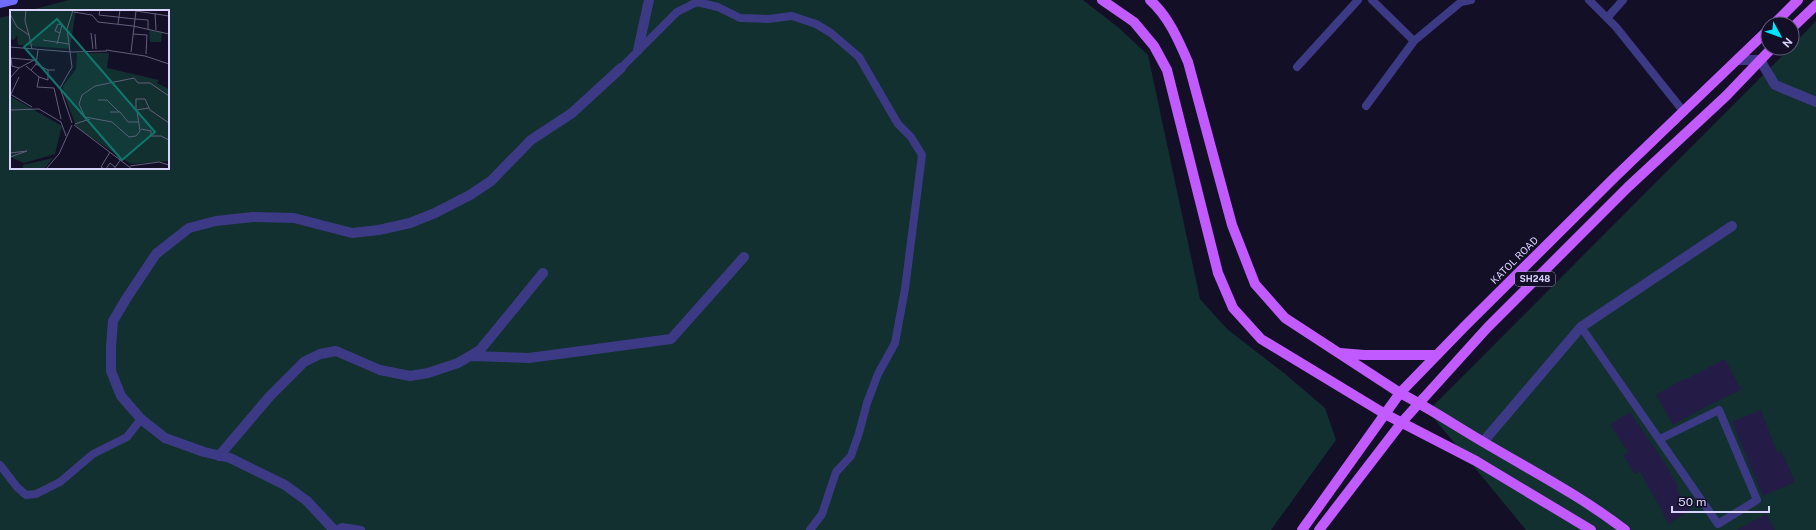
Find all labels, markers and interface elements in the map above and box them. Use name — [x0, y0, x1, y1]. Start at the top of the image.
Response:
inset map — [10, 10, 169, 169]
north arrow — [1760, 16, 1800, 56]
text: N — [1780, 35, 1795, 50]
street label: KATOL ROAD — [1488, 234, 1540, 286]
road number: SH248 — [1515, 272, 1555, 286]
scale bar — [1672, 488, 1769, 514]
text: 50 m — [1678, 495, 1706, 509]

